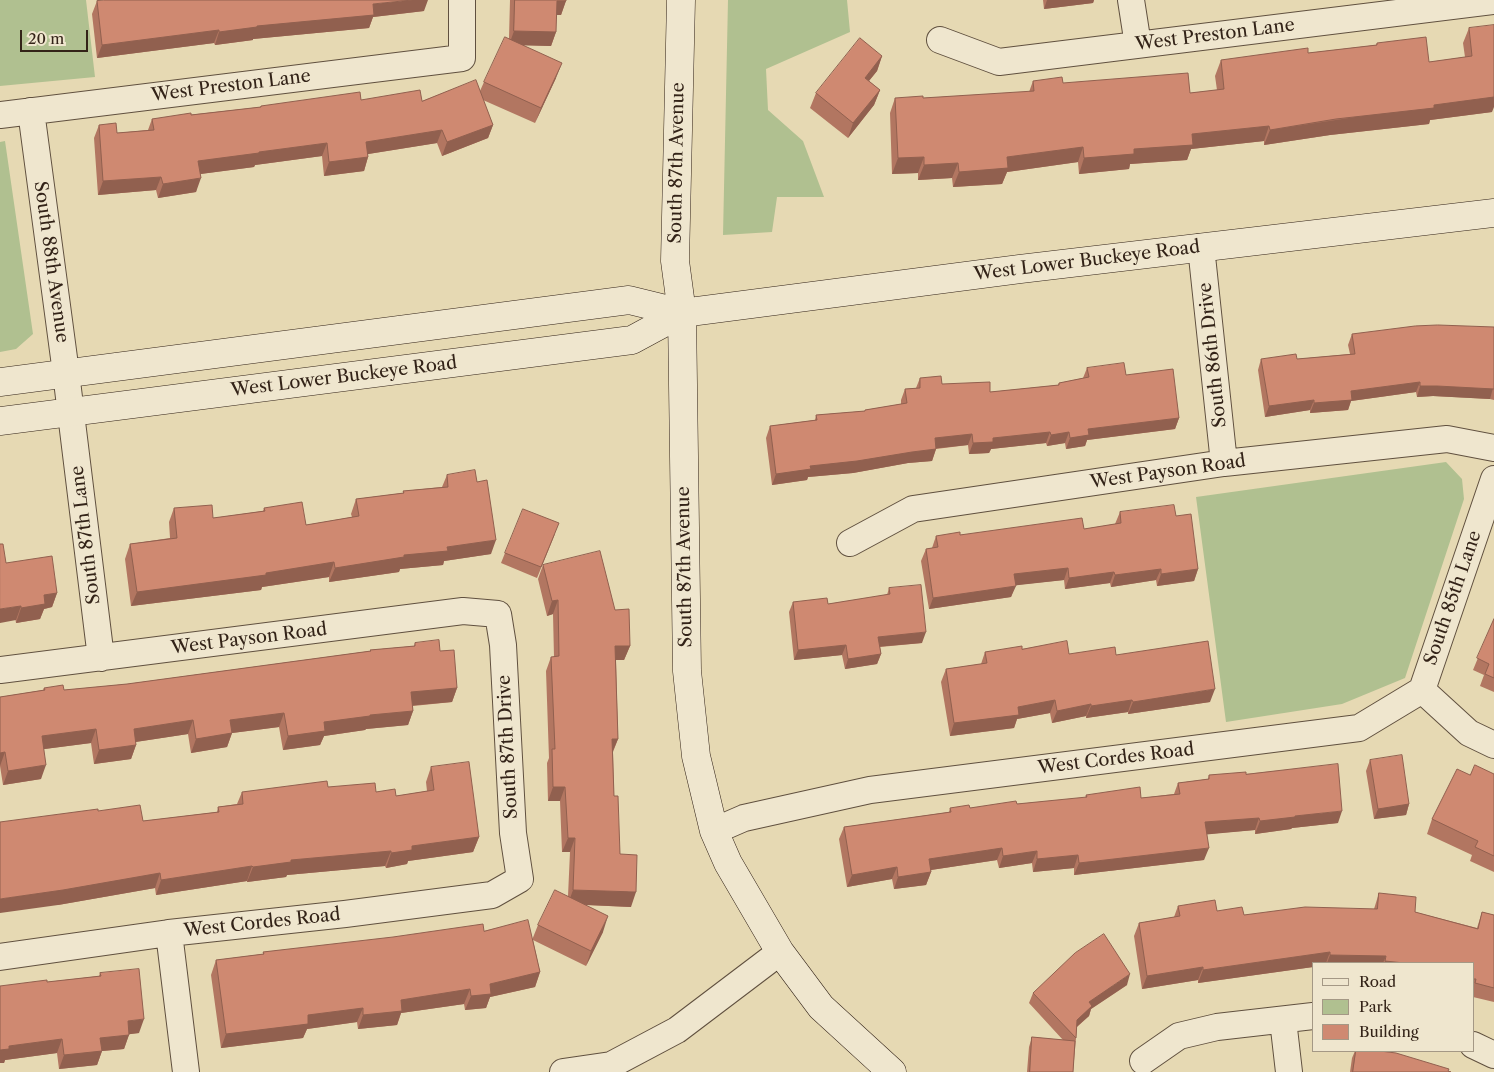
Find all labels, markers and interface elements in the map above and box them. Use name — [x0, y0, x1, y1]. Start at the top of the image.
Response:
street label: West Preston Lane — [1134, 15, 1296, 55]
scale bar — [22, 20, 90, 52]
text: 20 m — [28, 29, 64, 48]
street label: West Preston Lane — [150, 66, 312, 106]
street label: South 87th Avenue — [665, 82, 689, 244]
street label: South 88th Avenue — [29, 180, 73, 344]
street label: West Lower Buckeye Road — [973, 236, 1201, 286]
street label: South 86th Drive — [1195, 281, 1231, 429]
street label: West Lower Buckeye Road — [230, 352, 458, 402]
street label: West Payson Road — [1089, 450, 1247, 494]
street label: South 87th Lane — [67, 464, 105, 606]
street label: South 87th Avenue — [673, 486, 697, 648]
street label: South 85th Lane — [1420, 528, 1486, 668]
street label: West Payson Road — [170, 619, 328, 659]
street label: South 87th Drive — [493, 675, 523, 819]
street label: West Cordes Road — [1036, 739, 1196, 779]
street label: West Cordes Road — [183, 904, 341, 942]
legend — [1312, 962, 1474, 1052]
text: Road — [1359, 972, 1396, 991]
text: Park — [1359, 997, 1392, 1016]
text: Building — [1359, 1022, 1419, 1041]

